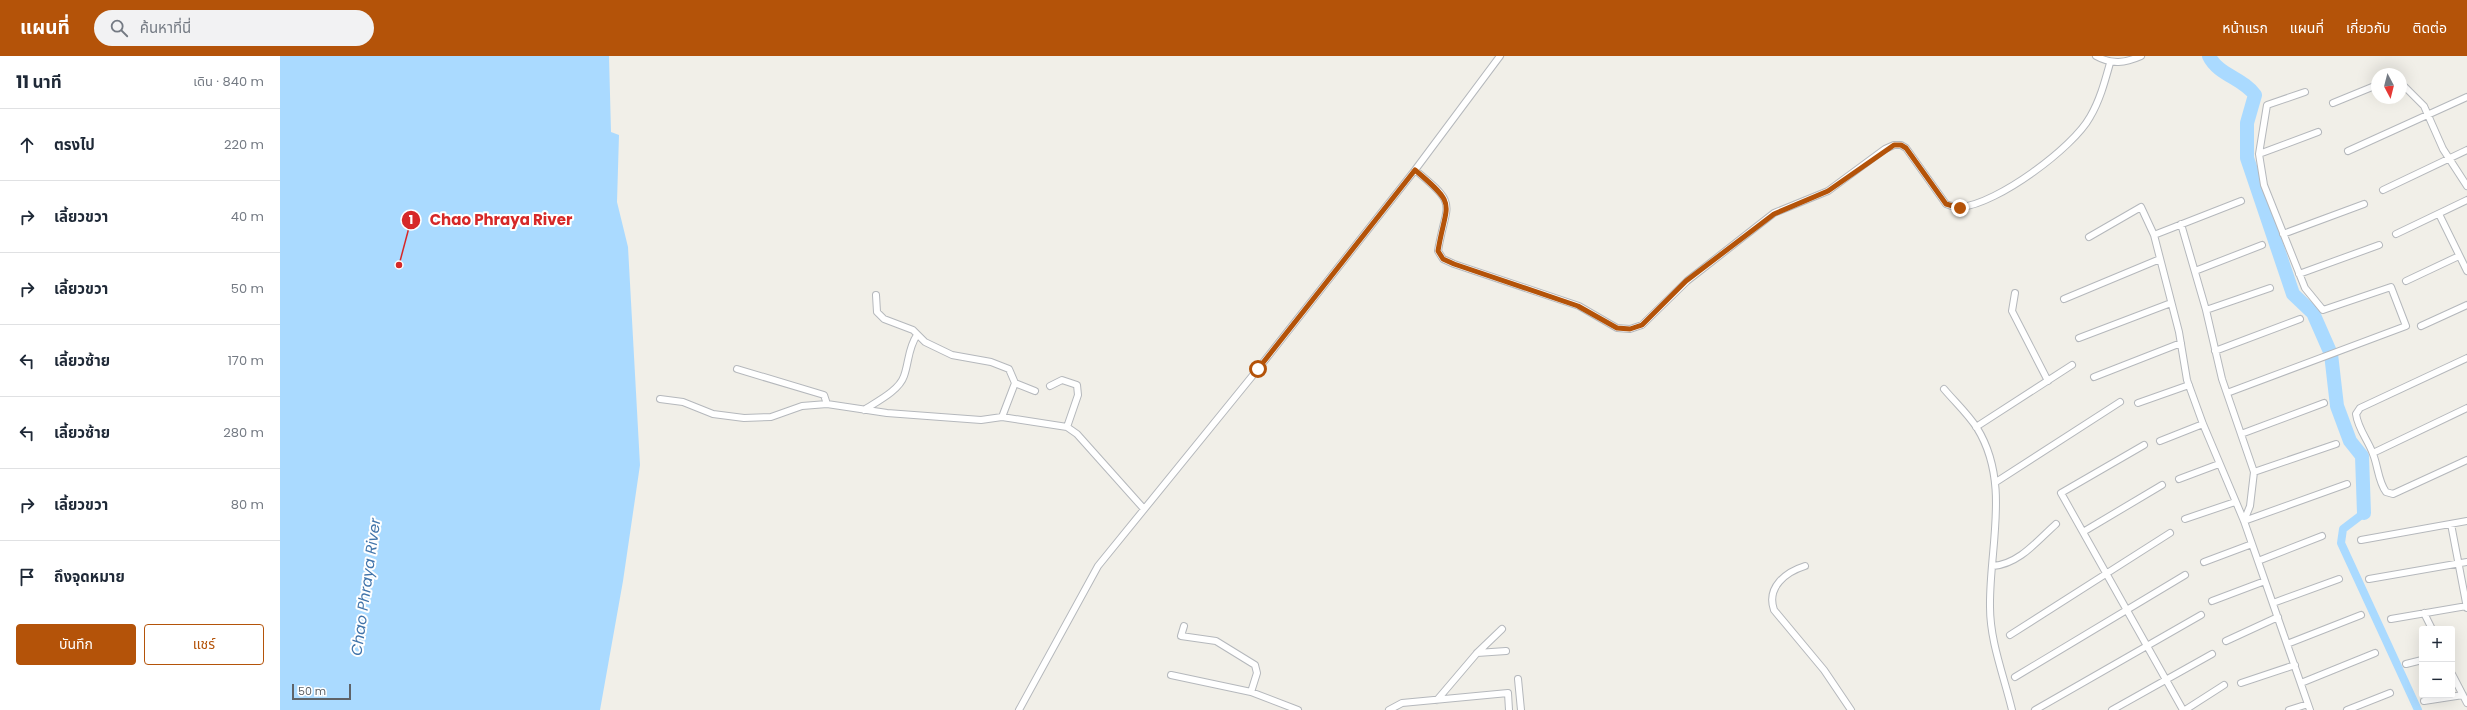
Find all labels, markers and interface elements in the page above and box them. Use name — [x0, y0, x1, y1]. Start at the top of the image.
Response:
search box — [94, 10, 374, 46]
text: แผนที่ — [20, 14, 70, 41]
icon: search — [108, 17, 130, 39]
text: ค้นหาที่นี่ — [140, 17, 191, 38]
text: หน้าแรก — [2222, 18, 2268, 38]
text: แผนที่ — [2290, 18, 2324, 38]
text: เกี่ยวกับ — [2346, 18, 2391, 38]
text: ติดต่อ — [2413, 18, 2447, 38]
north arrow — [2371, 68, 2407, 104]
text: 11 นาที — [16, 70, 62, 94]
text: เดิน · 840 m — [193, 72, 264, 91]
icon: ahead — [16, 134, 38, 156]
text: ตรงไป — [54, 134, 95, 155]
text: 220 m — [224, 135, 264, 154]
route end — [1951, 199, 1969, 217]
icon: right — [16, 206, 38, 228]
text: เลี้ยวขวา — [54, 206, 108, 227]
callout: Chao Phraya River — [401, 206, 580, 233]
text: 40 m — [231, 207, 264, 226]
text: Chao Phraya River — [430, 209, 573, 230]
text: 1 — [409, 211, 413, 228]
icon: right — [16, 278, 38, 300]
text: เลี้ยวขวา — [54, 278, 108, 299]
text: 50 m — [231, 279, 264, 298]
icon: left — [16, 350, 38, 372]
text: เลี้ยวซ้าย — [54, 350, 110, 371]
text: 170 m — [228, 351, 264, 370]
route start — [1249, 360, 1267, 378]
icon: left — [16, 422, 38, 444]
text: เลี้ยวซ้าย — [54, 422, 110, 443]
text: 280 m — [223, 423, 264, 442]
icon: right — [16, 494, 38, 516]
text: เลี้ยวขวา — [54, 494, 108, 515]
text: 80 m — [231, 495, 264, 514]
water label: Chao Phraya River — [345, 516, 386, 657]
icon: arrive — [16, 566, 38, 588]
text: ถึงจุดหมาย — [54, 566, 125, 587]
button: บันทึก — [16, 624, 136, 665]
button: แชร์ — [144, 624, 264, 665]
map controls — [2419, 626, 2455, 698]
button: + — [2419, 626, 2455, 662]
button: − — [2419, 662, 2455, 698]
scale bar — [292, 682, 351, 701]
text: 50 m — [298, 683, 326, 699]

